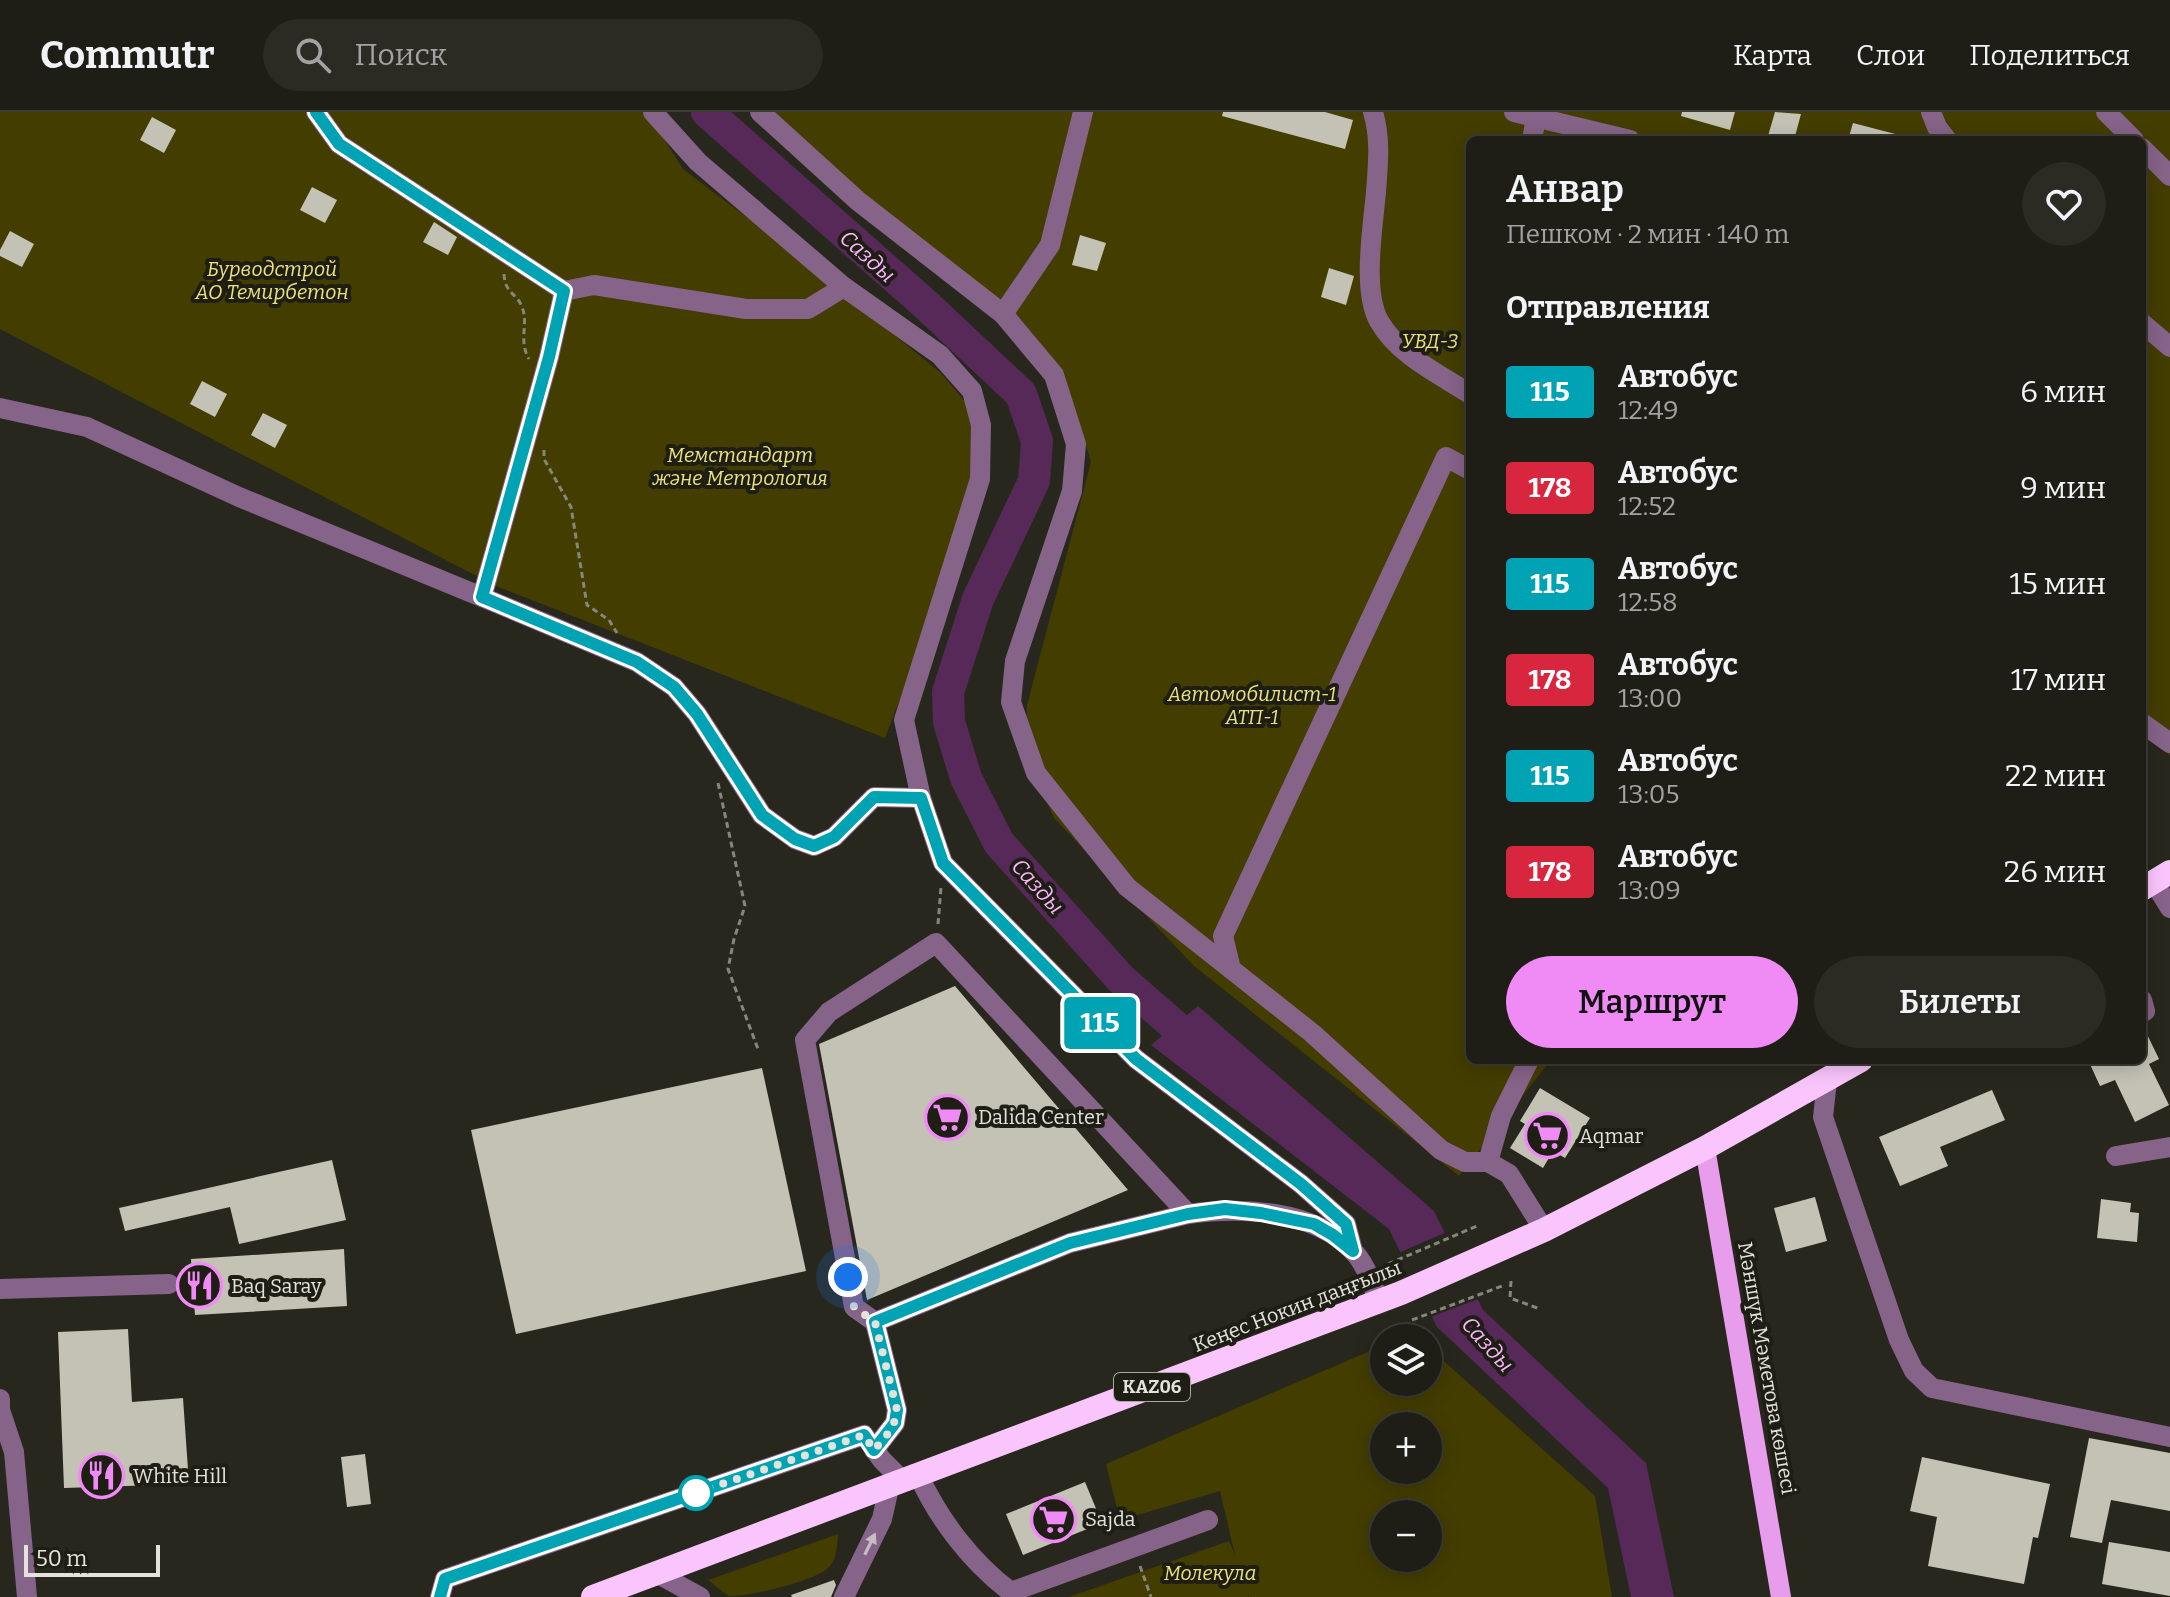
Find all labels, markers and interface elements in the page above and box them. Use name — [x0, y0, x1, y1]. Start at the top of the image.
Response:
search box — [263, 19, 823, 91]
text: Commutr — [40, 32, 215, 78]
icon: search — [291, 33, 335, 77]
text: Поиск — [355, 37, 447, 73]
text: Карта — [1733, 39, 1812, 72]
text: Слои — [1856, 39, 1925, 72]
text: Поделиться — [1969, 39, 2130, 72]
button: heart — [2022, 162, 2106, 246]
text: Анвар — [1506, 166, 1624, 212]
text: Пешком · 2 мин · 140 m — [1506, 219, 1789, 250]
water label: Сазды — [834, 224, 901, 288]
park label: Бурводстрой АО Темирбетон — [194, 257, 349, 304]
text: Отправления — [1506, 290, 1710, 326]
park label: УВД-3 — [1402, 329, 1458, 353]
text: Автобус — [1618, 359, 1738, 395]
text: 6 мин — [2020, 374, 2106, 410]
text: 115 — [1530, 375, 1570, 408]
text: 12:49 — [1618, 395, 1679, 426]
park label: Мемстандарт және Метрология — [651, 443, 828, 490]
text: Автобус — [1618, 455, 1738, 491]
text: 9 мин — [2020, 470, 2106, 506]
text: 178 — [1528, 471, 1572, 504]
text: 12:52 — [1618, 491, 1676, 522]
text: Автобус — [1618, 551, 1738, 587]
text: 15 мин — [2010, 566, 2106, 602]
text: 115 — [1530, 567, 1570, 600]
text: 12:58 — [1618, 587, 1678, 618]
text: Автобус — [1618, 647, 1738, 683]
text: 17 мин — [2011, 662, 2106, 698]
text: 178 — [1528, 663, 1572, 696]
park label: Автомобилист-1 АТП-1 — [1167, 682, 1336, 729]
text: 13:00 — [1618, 683, 1682, 714]
text: Автобус — [1618, 743, 1738, 779]
text: 22 мин — [2005, 758, 2106, 794]
text: 115 — [1530, 759, 1570, 792]
text: 13:05 — [1618, 779, 1679, 810]
text: Автобус — [1618, 839, 1738, 875]
water label: Сазды — [1006, 853, 1070, 920]
text: 26 мин — [2004, 854, 2106, 890]
text: 178 — [1528, 855, 1572, 888]
text: 13:09 — [1618, 875, 1681, 906]
button: Маршрут — [1506, 956, 1798, 1048]
button: Билеты — [1814, 956, 2106, 1048]
line badge: 115 — [1054, 997, 1146, 1049]
text: 115 — [1080, 1006, 1120, 1039]
supermarket icon: Dalida Center — [923, 1093, 971, 1141]
place label: Dalida Center — [978, 1105, 1104, 1129]
supermarket icon: Aqmar — [1524, 1112, 1572, 1160]
place label: Aqmar — [1579, 1124, 1643, 1148]
street label: Мәншүк Мәметова көшесі — [1733, 1240, 1801, 1496]
street label: Кеңес Нокин даңғылы — [1189, 1255, 1405, 1357]
your location — [828, 1257, 868, 1297]
restaurant icon: Baq Saray — [176, 1262, 224, 1310]
place label: Baq Saray — [231, 1274, 322, 1298]
water label: Сазды — [1456, 1311, 1520, 1378]
map controls — [1370, 1324, 1442, 1572]
button: layers — [1370, 1324, 1442, 1396]
road number: KАZ06 — [1114, 1373, 1190, 1401]
button: + — [1370, 1412, 1442, 1484]
restaurant icon: White Hill — [78, 1452, 126, 1500]
place label: White Hill — [133, 1464, 227, 1488]
unlabelled marker — [679, 1476, 713, 1510]
supermarket icon: Sajda — [1030, 1495, 1078, 1543]
button: − — [1370, 1500, 1442, 1572]
place label: Sajda — [1085, 1507, 1135, 1532]
one-way arrow — [864, 1532, 877, 1555]
scale bar — [24, 1541, 160, 1577]
text: 50 m — [36, 1545, 87, 1572]
park label: Молекула — [1164, 1561, 1256, 1585]

